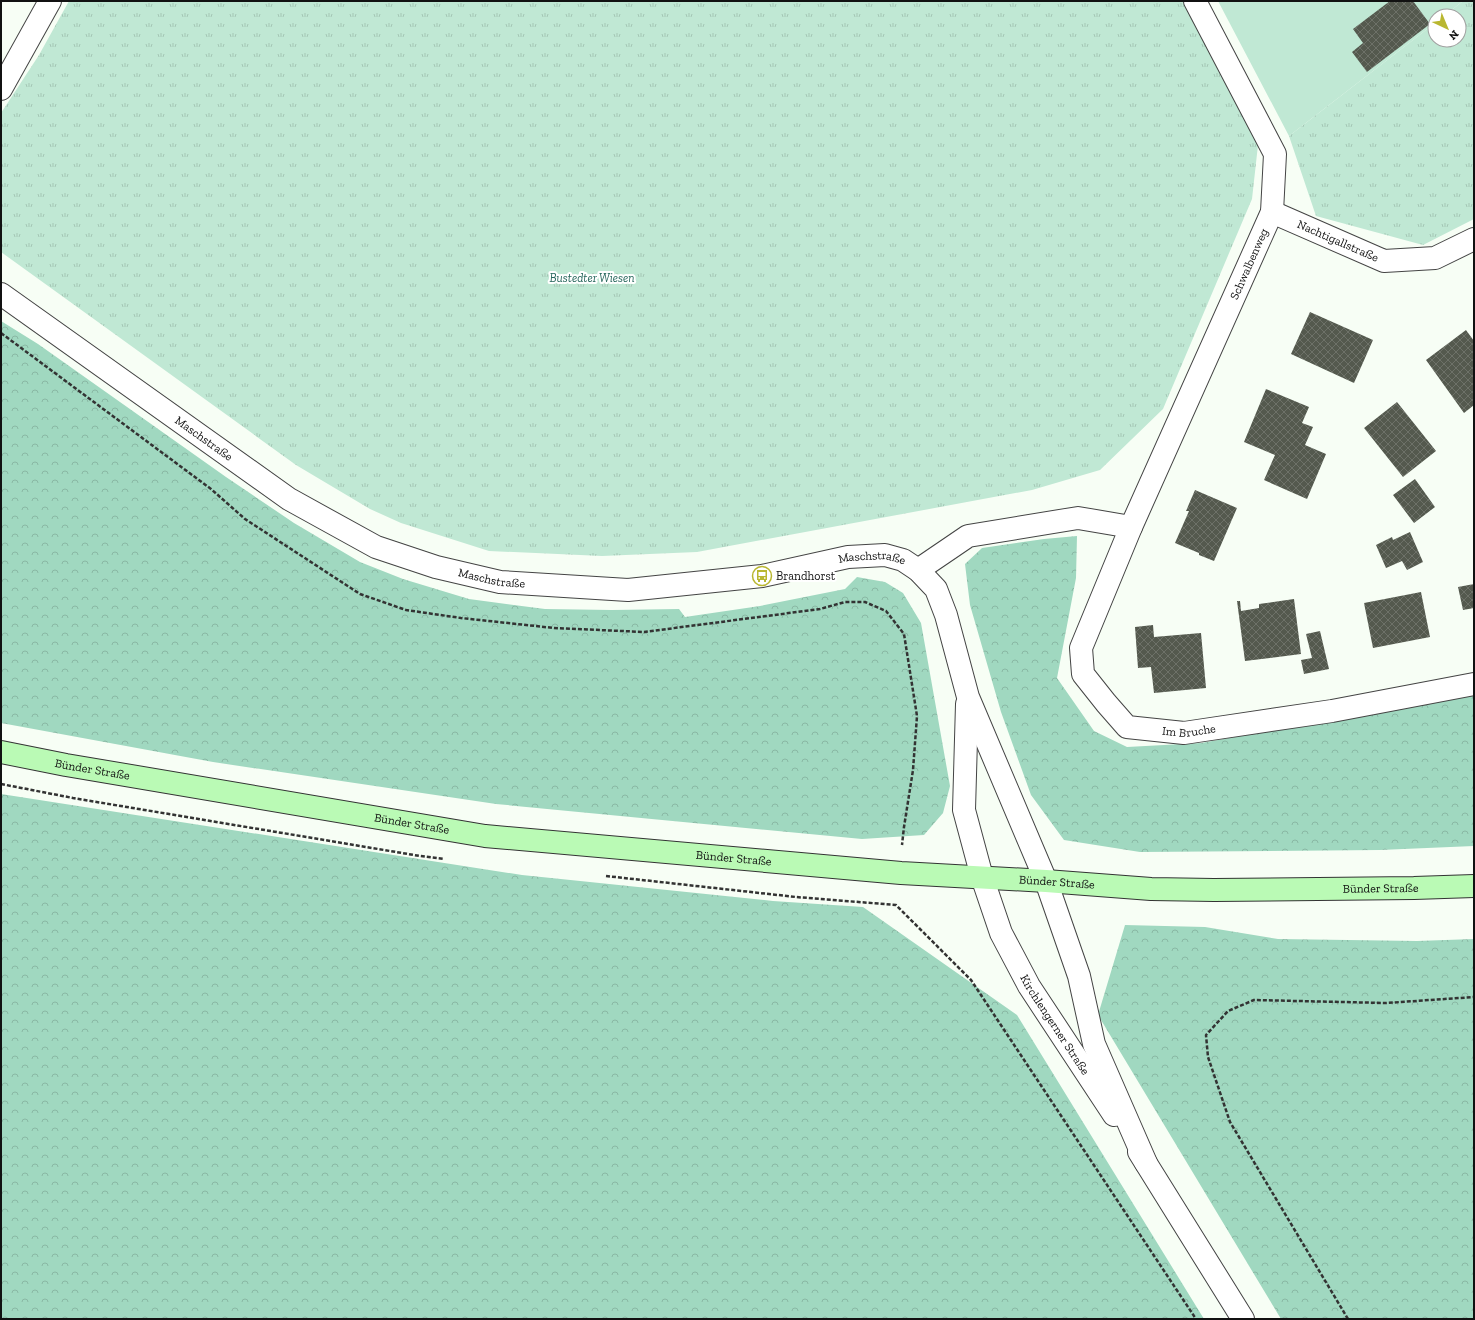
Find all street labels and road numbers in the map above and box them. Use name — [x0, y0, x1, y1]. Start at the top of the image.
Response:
street label: Nachtigallstraße — [1295, 217, 1381, 265]
street label: Schwalbenweg — [1227, 226, 1271, 302]
street label: Maschstraße — [172, 413, 236, 464]
street label: Maschstraße — [837, 548, 907, 567]
street label: Maschstraße — [457, 565, 526, 591]
street label: Im Bruche — [1161, 721, 1217, 740]
street label: Bünder Straße — [54, 756, 131, 783]
street label: Bünder Straße — [373, 810, 451, 837]
street label: Bünder Straße — [695, 848, 773, 868]
street label: Bünder Straße — [1019, 873, 1096, 892]
street label: Bünder Straße — [1343, 881, 1419, 896]
street label: Kirchlengerner Straße — [1017, 972, 1093, 1078]

